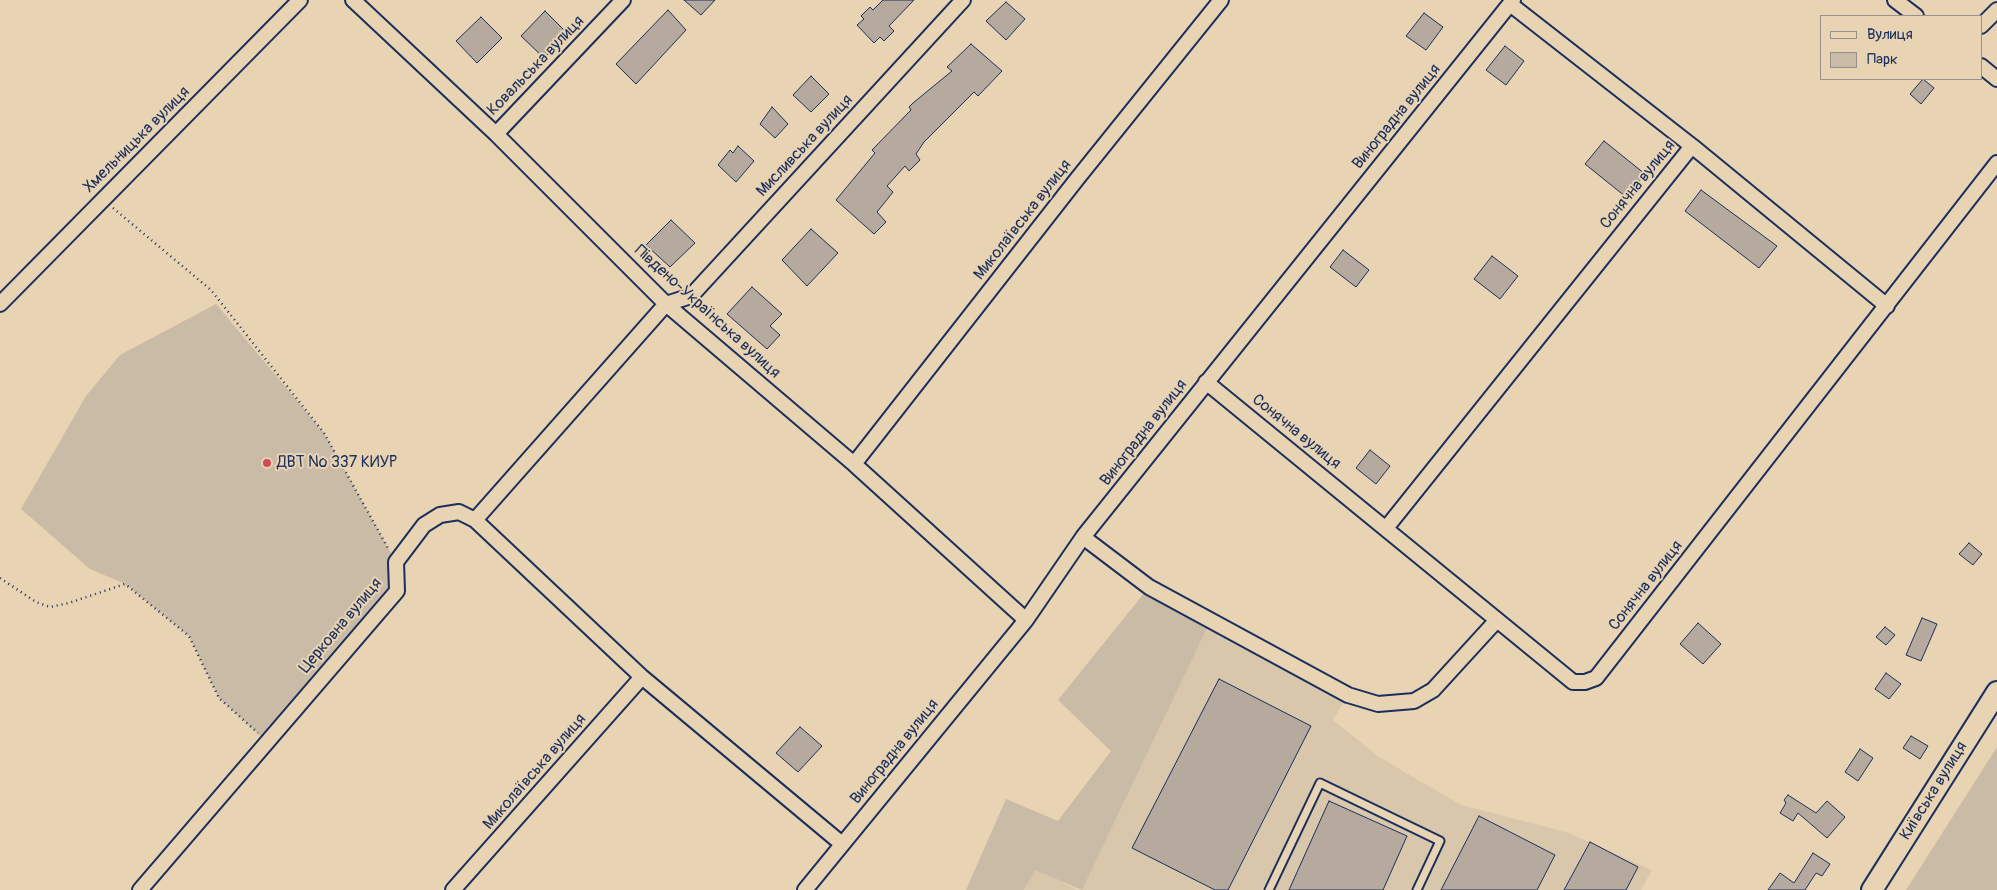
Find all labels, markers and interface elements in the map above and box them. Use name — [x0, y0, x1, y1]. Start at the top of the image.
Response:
street label: Ковальська вулиця — [483, 12, 589, 120]
legend — [1820, 15, 1982, 80]
text: Вулиця — [1867, 25, 1913, 44]
text: Парк — [1867, 50, 1898, 69]
street label: Виноградна вулиця — [1349, 61, 1445, 173]
street label: Хмельницька вулиця — [80, 83, 194, 197]
street label: Мисливська вулиця — [753, 91, 857, 201]
street label: Сонячна вулиця — [1596, 137, 1680, 233]
street label: Миколаївська вулиця — [970, 156, 1076, 284]
street label: Південо-Українська вулиця — [630, 241, 784, 383]
street label: Виноградна вулиця — [1097, 376, 1191, 490]
street label: Сонячна вулиця — [1248, 390, 1344, 474]
place label: ДВТ № 337 КИУР — [277, 453, 397, 473]
marker: ДВТ № 337 КИУР — [261, 457, 273, 469]
street label: Сонячна вулиця — [1605, 537, 1687, 635]
street label: Церковна вулиця — [296, 575, 386, 677]
street label: Виноградна вулиця — [847, 696, 943, 808]
street label: Миколаївська вулиця — [480, 710, 590, 834]
street label: Київська вулиця — [1896, 738, 1972, 844]

